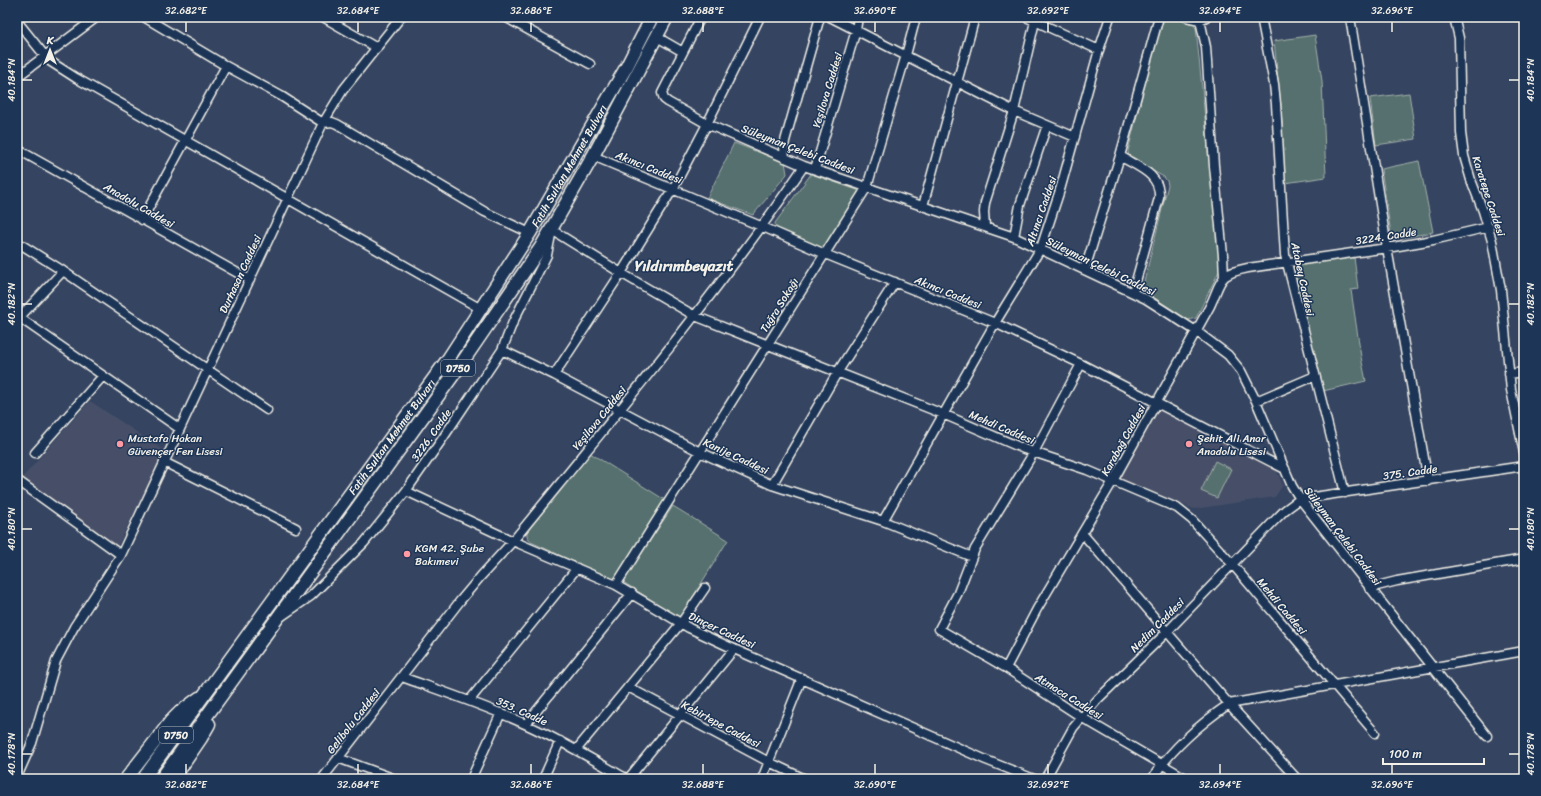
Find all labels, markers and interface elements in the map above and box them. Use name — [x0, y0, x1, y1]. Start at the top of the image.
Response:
text: 32.682°E — [165, 2, 208, 20]
text: 32.684°E — [337, 2, 380, 20]
text: 32.686°E — [510, 2, 553, 20]
text: 32.688°E — [682, 2, 725, 20]
text: 32.690°E — [854, 2, 898, 20]
text: 32.692°E — [1027, 2, 1070, 20]
text: 32.694°E — [1199, 2, 1243, 20]
text: 32.696°E — [1371, 2, 1414, 20]
north arrow — [30, 30, 70, 70]
text: K — [46, 31, 55, 50]
street label: Yeşilova Caddesi — [807, 49, 848, 130]
text: 40.184°N — [3, 58, 21, 102]
text: 40.184°N — [1522, 58, 1540, 102]
street label: Fatih Sultan Mehmet Bulvarı — [526, 101, 613, 231]
street label: Süleyman Çelebi Caddesi — [738, 119, 858, 180]
street label: Akıncı Caddesi — [612, 145, 686, 190]
street label: Karatepe Caddesi — [1467, 154, 1511, 240]
street label: Altıncı Caddesi — [1020, 173, 1063, 250]
street label: Anadolu Caddesi — [99, 177, 179, 234]
street label: 3224. Cadde — [1354, 222, 1418, 251]
street label: Durhasan Caddesi — [214, 231, 267, 317]
street label: Süleyman Çelebi Caddesi — [1043, 232, 1160, 302]
street label: Atabey Caddesi — [1285, 240, 1320, 319]
district label: Yıldırımbeyazıt — [635, 253, 734, 279]
street label: Akıncı Caddesi — [911, 270, 985, 315]
street label: Tuğra Sokağı — [755, 274, 804, 336]
text: 40.182°N — [3, 282, 21, 325]
text: 40.182°N — [1522, 282, 1540, 325]
road number: D750 — [441, 360, 475, 376]
street label: Fatih Sultan Mehmet Bulvarı — [343, 375, 441, 499]
street label: Yeşilova Caddesi — [567, 381, 632, 455]
street label: Karabağ Caddesi — [1096, 400, 1152, 480]
street label: 3226. Cadde — [406, 405, 457, 466]
street label: Mehdi Caddesi — [966, 405, 1039, 450]
place label: Mustafa Hakan Güvençer Fen Lisesi — [128, 429, 223, 461]
place label: Şehit Ali Anar Anadolu Lisesi — [1196, 429, 1267, 461]
street label: Kanije Caddesi — [700, 433, 773, 480]
marker: Mustafa Hakan Güvençer Fen Lisesi — [115, 439, 125, 449]
marker: Şehit Ali Anar Anadolu Lisesi — [1184, 439, 1194, 449]
street label: 375. Cadde — [1382, 459, 1439, 486]
street label: Süleyman Çelebi Caddesi — [1299, 483, 1387, 591]
text: 40.180°N — [3, 507, 21, 551]
text: 40.180°N — [1522, 507, 1540, 551]
place label: KGM 42. Şube Bakımevi — [415, 539, 485, 571]
marker: KGM 42. Şube Bakımevi — [402, 549, 412, 559]
street label: Mehdi Caddesi — [1252, 573, 1312, 640]
street label: Nedim Caddesi — [1125, 593, 1190, 657]
street label: Dinçer Caddesi — [685, 607, 759, 655]
street label: Atmaca Caddesi — [1030, 667, 1107, 725]
street label: Gelibolu Caddesi — [322, 684, 386, 758]
street label: 353. Cadde — [493, 692, 551, 731]
street label: Kebirtepe Caddesi — [678, 696, 765, 754]
road number: D750 — [159, 727, 193, 743]
text: 40.178°N — [3, 733, 21, 775]
text: 40.178°N — [1522, 733, 1540, 775]
scale bar — [1383, 740, 1484, 766]
text: 100 m — [1389, 743, 1422, 765]
text: 32.682°E — [165, 776, 208, 794]
text: 32.684°E — [337, 776, 380, 794]
text: 32.686°E — [510, 776, 553, 794]
text: 32.688°E — [682, 776, 725, 794]
text: 32.690°E — [854, 776, 898, 794]
text: 32.692°E — [1027, 776, 1070, 794]
text: 32.694°E — [1199, 776, 1243, 794]
text: 32.696°E — [1371, 776, 1414, 794]

